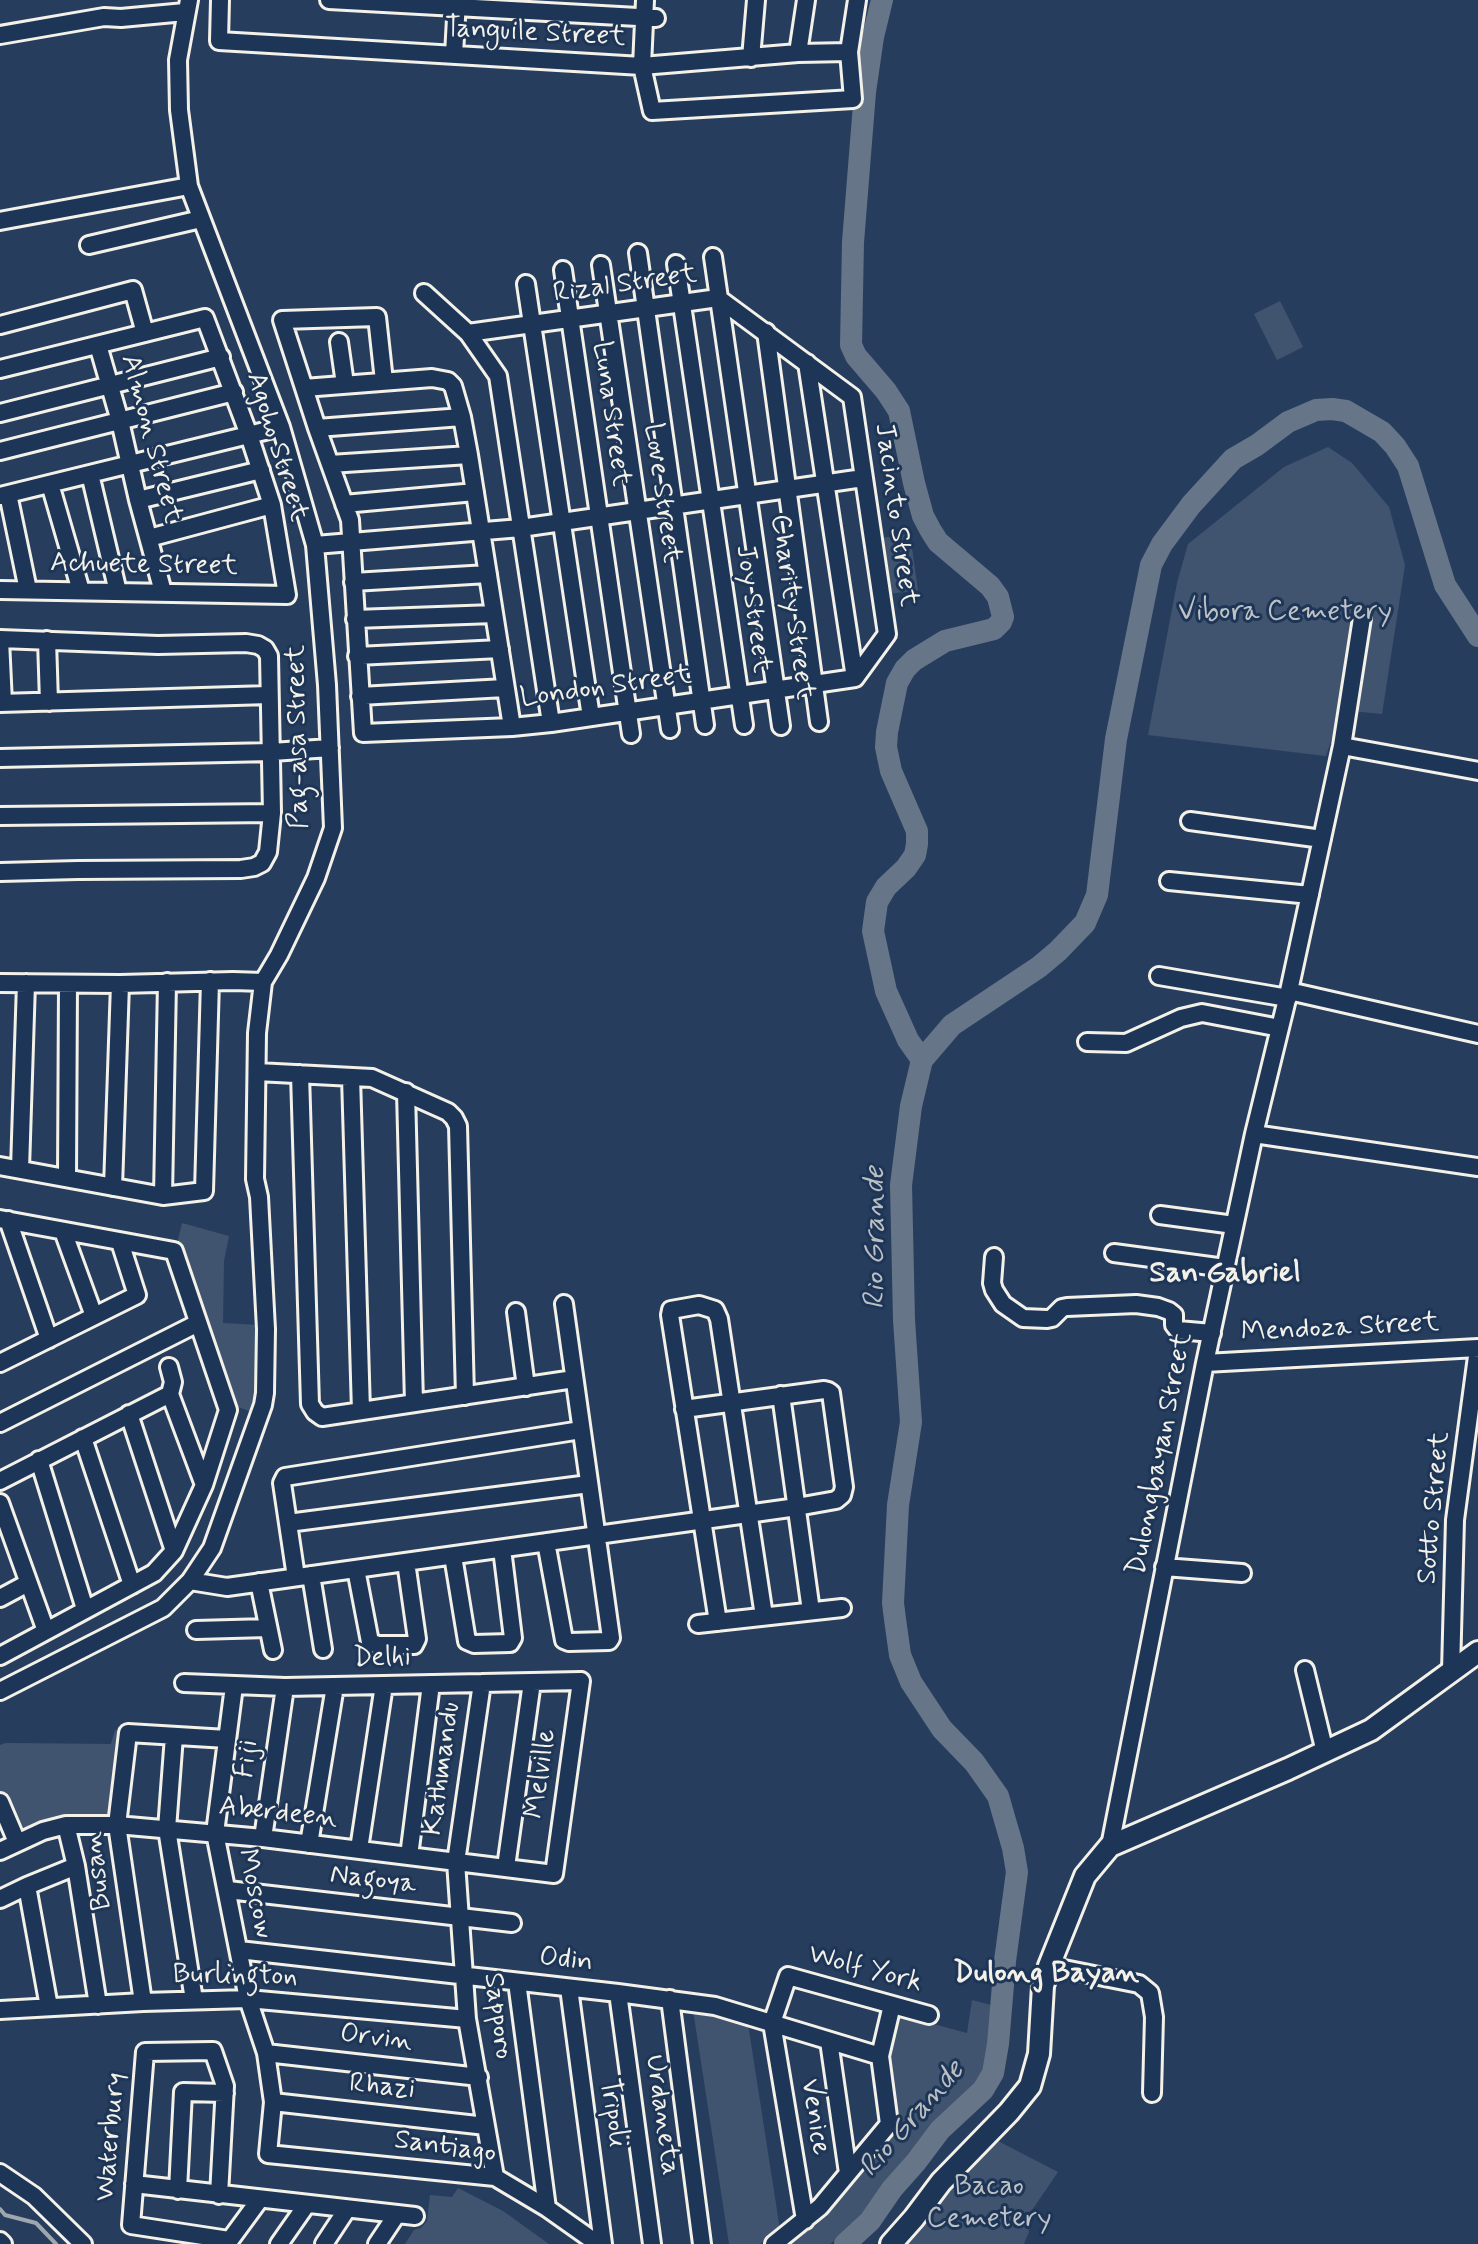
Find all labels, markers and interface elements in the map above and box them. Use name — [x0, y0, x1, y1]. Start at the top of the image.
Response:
street label: Tanguile Street — [444, 12, 626, 56]
street label: Rizal Street — [551, 258, 699, 312]
street label: Luna Street — [583, 339, 637, 489]
street label: Almon Street — [111, 351, 189, 527]
street label: Agoho Street — [237, 368, 315, 526]
street label: Love Street — [635, 421, 687, 565]
street label: Jacinto Street — [866, 421, 924, 609]
street label: Charity Street — [761, 512, 821, 702]
street label: Joy Street — [726, 543, 778, 675]
street label: Achuete Street — [50, 548, 238, 584]
park label: Vibora Cemetery — [1178, 596, 1392, 630]
street label: Pag-asa Street — [281, 645, 317, 829]
street label: London Street — [518, 659, 694, 717]
water label: Rio Grande — [859, 1166, 895, 1310]
district label: San Gabriel — [1149, 1257, 1301, 1293]
street label: Mendoza Street — [1240, 1307, 1440, 1351]
street label: Dulongbayan Street — [1121, 1330, 1201, 1578]
street label: Sotto Street — [1412, 1430, 1458, 1586]
street label: Delhi — [353, 1642, 411, 1676]
street label: Kathmandu — [417, 1700, 469, 1838]
street label: Melville — [519, 1727, 565, 1821]
street label: Fiji — [229, 1738, 267, 1780]
street label: Aberdeen — [217, 1791, 339, 1837]
street label: Busan — [78, 1830, 120, 1912]
street label: Moscow — [228, 1846, 280, 1942]
street label: Nagoya — [328, 1859, 418, 1903]
street label: Wolf York — [804, 1939, 926, 2001]
street label: Odin — [537, 1941, 595, 1981]
district label: Dulong Bayan — [953, 1957, 1139, 1993]
street label: Burlington — [172, 1959, 298, 1995]
street label: Sapporo — [474, 1971, 520, 2061]
street label: Orvin — [338, 2018, 414, 2060]
street label: Urdaneta — [636, 2053, 686, 2177]
water label: Rio Grande — [853, 2054, 973, 2186]
street label: Rhazi — [347, 2068, 417, 2108]
street label: Waterbury — [90, 2071, 134, 2203]
street label: Tripoli — [591, 2076, 633, 2150]
street label: Venice — [791, 2076, 837, 2158]
street label: Santiago — [392, 2124, 498, 2172]
park label: Bacao Cemetery — [927, 2171, 1051, 2237]

